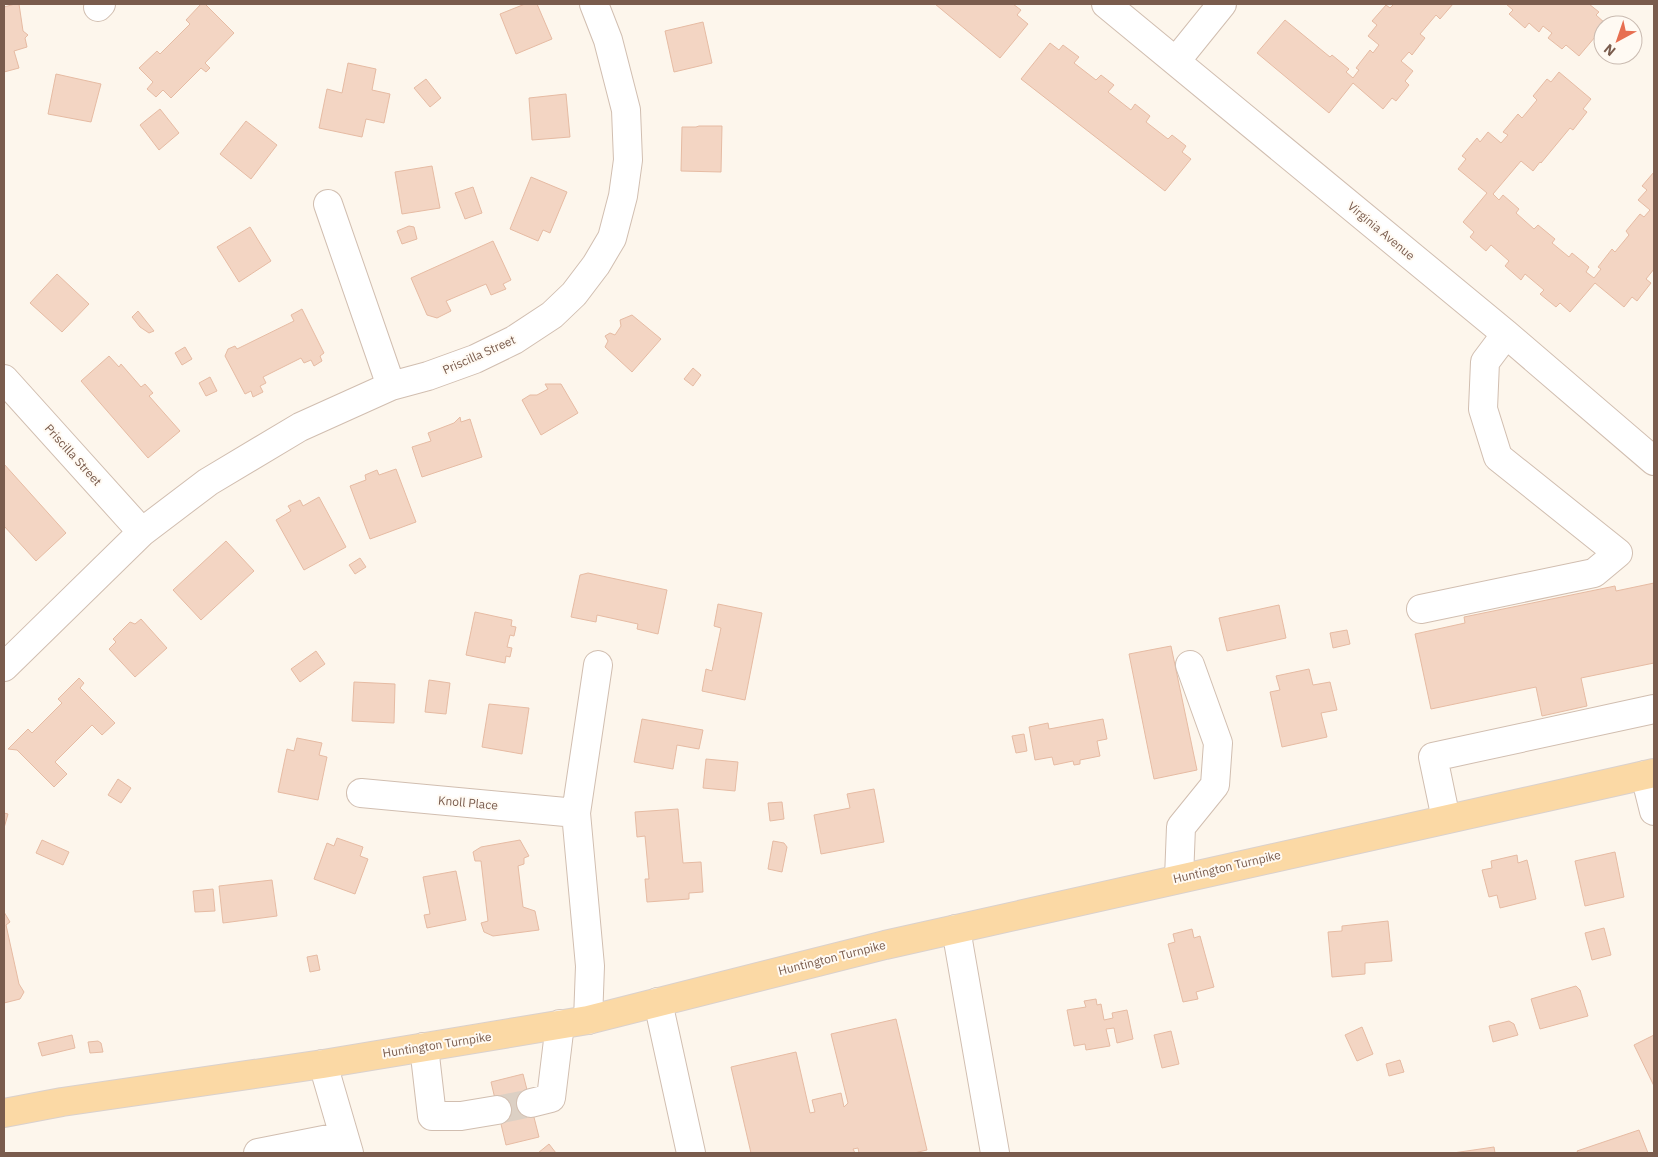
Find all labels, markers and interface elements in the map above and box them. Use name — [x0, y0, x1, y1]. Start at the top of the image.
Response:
north arrow — [1593, 15, 1643, 65]
text: N — [1600, 40, 1619, 60]
street label: Virginia Avenue — [1345, 198, 1418, 263]
street label: Priscilla Street — [440, 332, 518, 377]
street label: Priscilla Street — [42, 421, 105, 489]
street label: Knoll Place — [438, 792, 499, 813]
street label: Huntington Turnpike — [1172, 847, 1283, 886]
street label: Huntington Turnpike — [777, 937, 887, 978]
street label: Huntington Turnpike — [381, 1028, 493, 1061]

